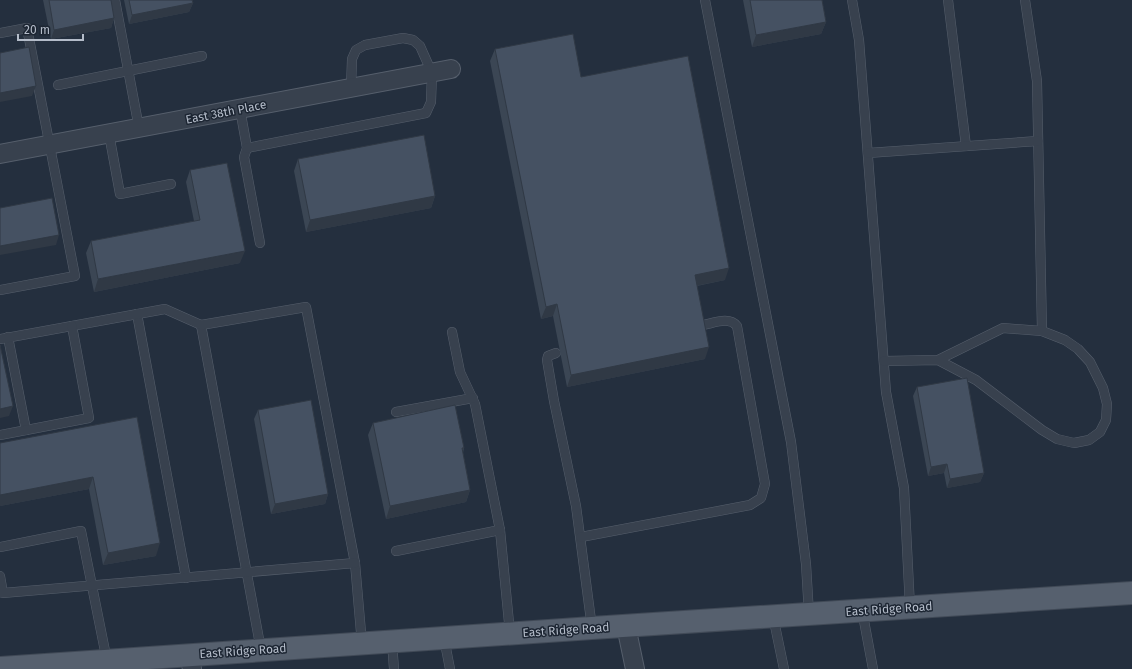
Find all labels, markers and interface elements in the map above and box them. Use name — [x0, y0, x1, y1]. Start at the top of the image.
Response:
scale bar — [18, 16, 83, 42]
text: 20 m — [24, 23, 50, 37]
street label: East 38th Place — [185, 97, 267, 127]
street label: East Ridge Road — [845, 599, 933, 619]
street label: East Ridge Road — [522, 620, 610, 640]
street label: East Ridge Road — [199, 641, 287, 661]

